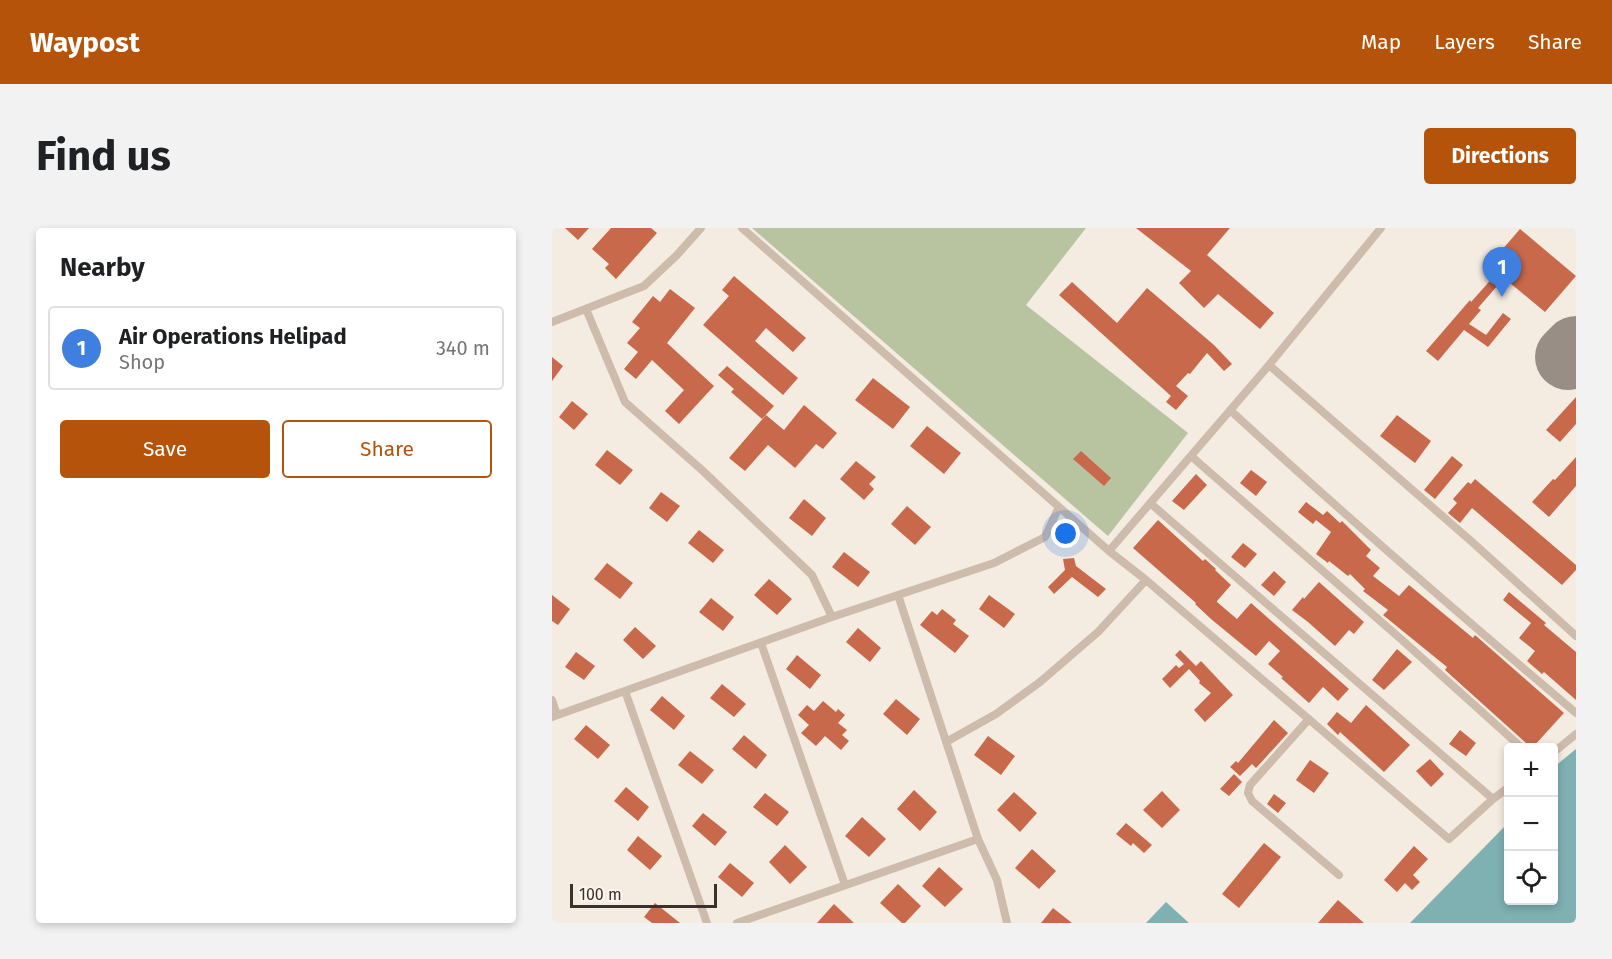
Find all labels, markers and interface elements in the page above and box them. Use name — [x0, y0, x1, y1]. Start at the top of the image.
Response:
text: Waypost — [30, 26, 140, 59]
text: Map — [1361, 29, 1401, 55]
text: Layers — [1434, 29, 1495, 55]
text: Share — [1528, 29, 1582, 55]
button: Directions — [1424, 128, 1576, 184]
text: Find us — [36, 131, 171, 181]
pin: 1 — [1482, 248, 1522, 297]
text: Nearby — [60, 252, 145, 283]
text: Air Operations Helipad — [119, 323, 347, 350]
text: 1 — [77, 336, 86, 360]
text: 340 m — [436, 336, 490, 360]
text: Shop — [119, 350, 165, 374]
button: Save — [60, 420, 270, 478]
button: Share — [282, 420, 492, 478]
your location — [1051, 519, 1080, 548]
map controls — [1504, 743, 1558, 905]
button: + — [1504, 743, 1558, 797]
button: − — [1504, 797, 1558, 851]
button: locate — [1504, 851, 1558, 905]
scale bar — [570, 881, 717, 908]
text: 100 m — [579, 885, 622, 904]

